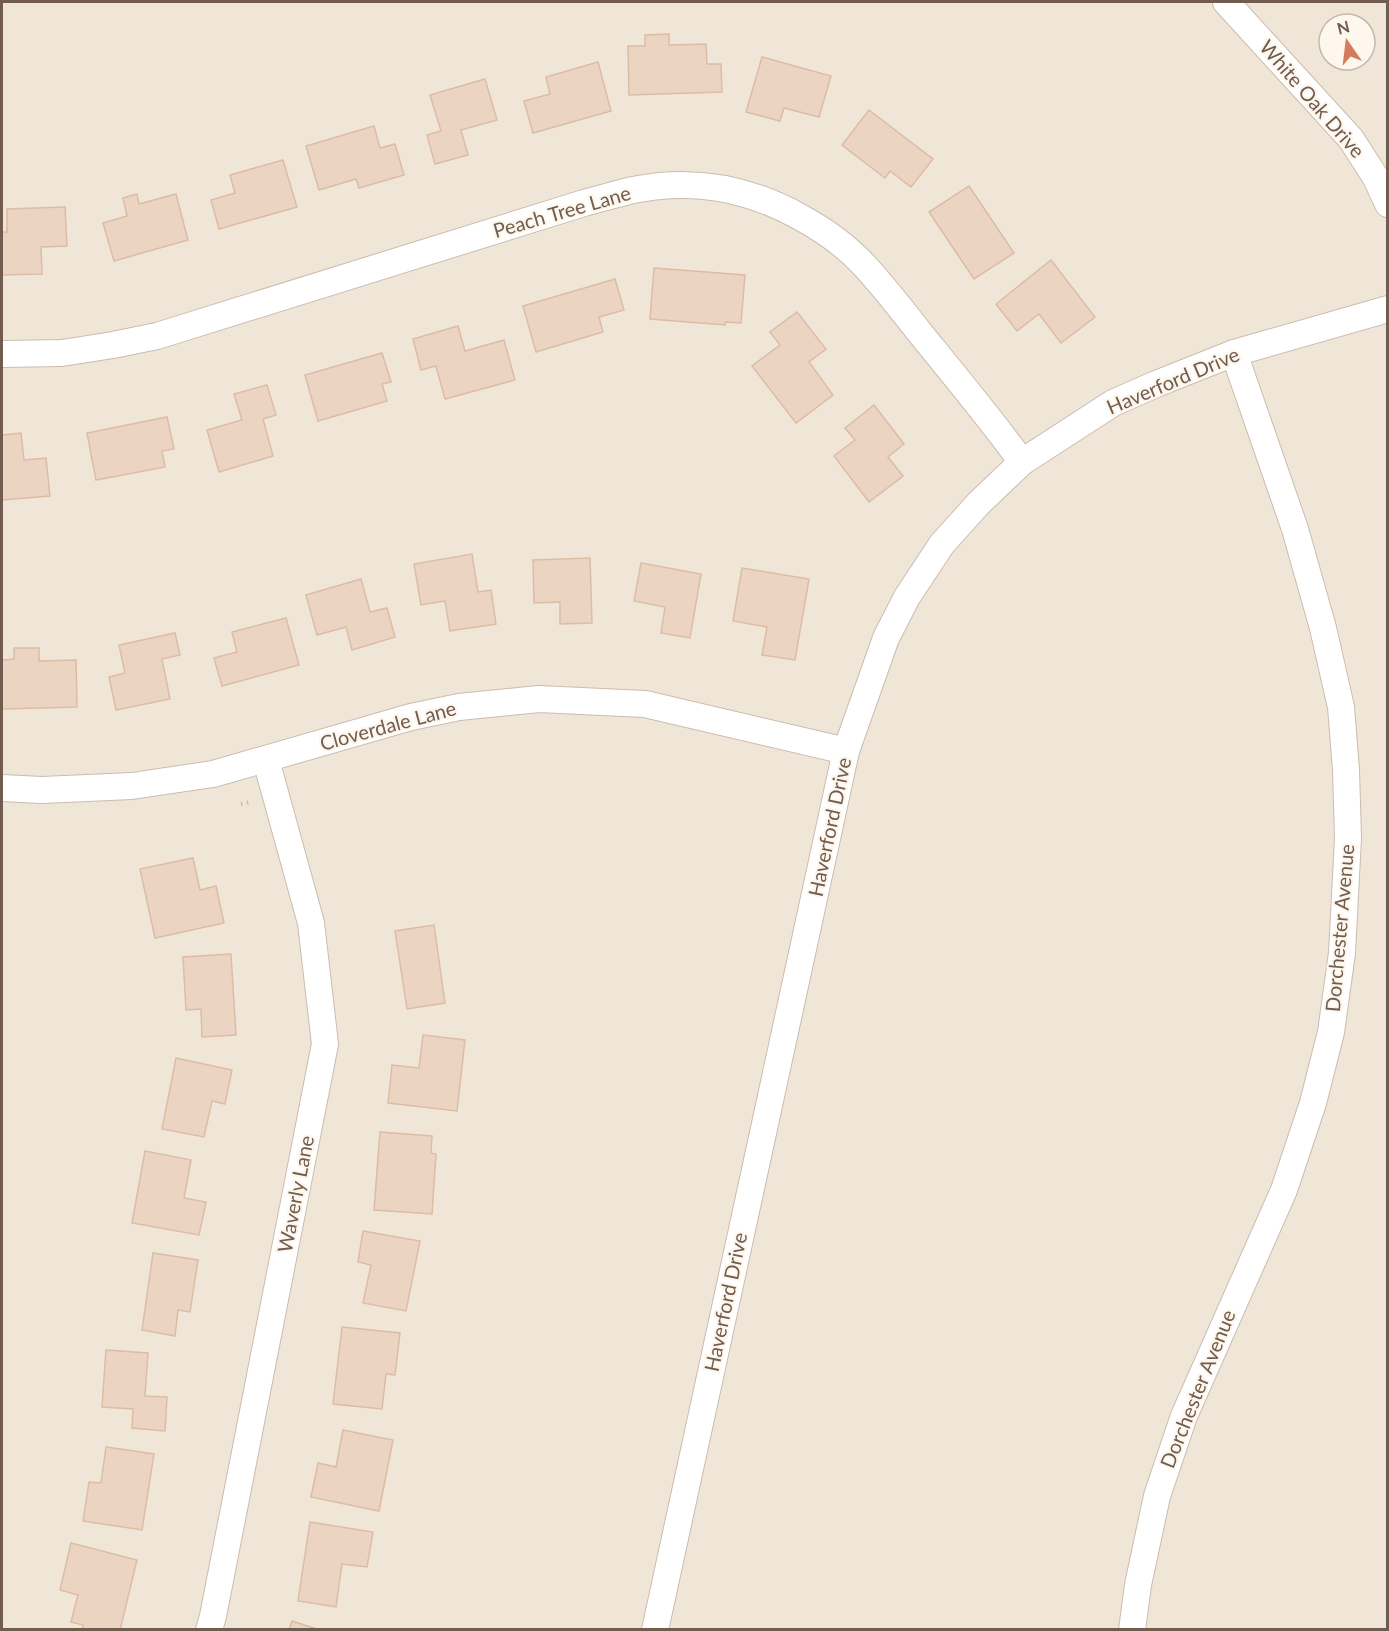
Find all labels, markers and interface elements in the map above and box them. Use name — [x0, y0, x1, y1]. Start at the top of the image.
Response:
north arrow — [1317, 12, 1377, 72]
text: N — [1335, 16, 1352, 38]
street label: White Oak Drive — [1255, 35, 1370, 162]
street label: Peach Tree Lane — [490, 180, 633, 242]
street label: Haverford Drive — [1103, 341, 1242, 419]
street label: Cloverdale Lane — [317, 695, 459, 755]
street label: Haverford Drive — [803, 755, 855, 898]
street label: Dorchester Avenue — [1320, 843, 1358, 1013]
street label: Waverly Lane — [272, 1133, 318, 1254]
street label: Haverford Drive — [699, 1230, 751, 1373]
street label: Dorchester Avenue — [1154, 1306, 1240, 1471]

